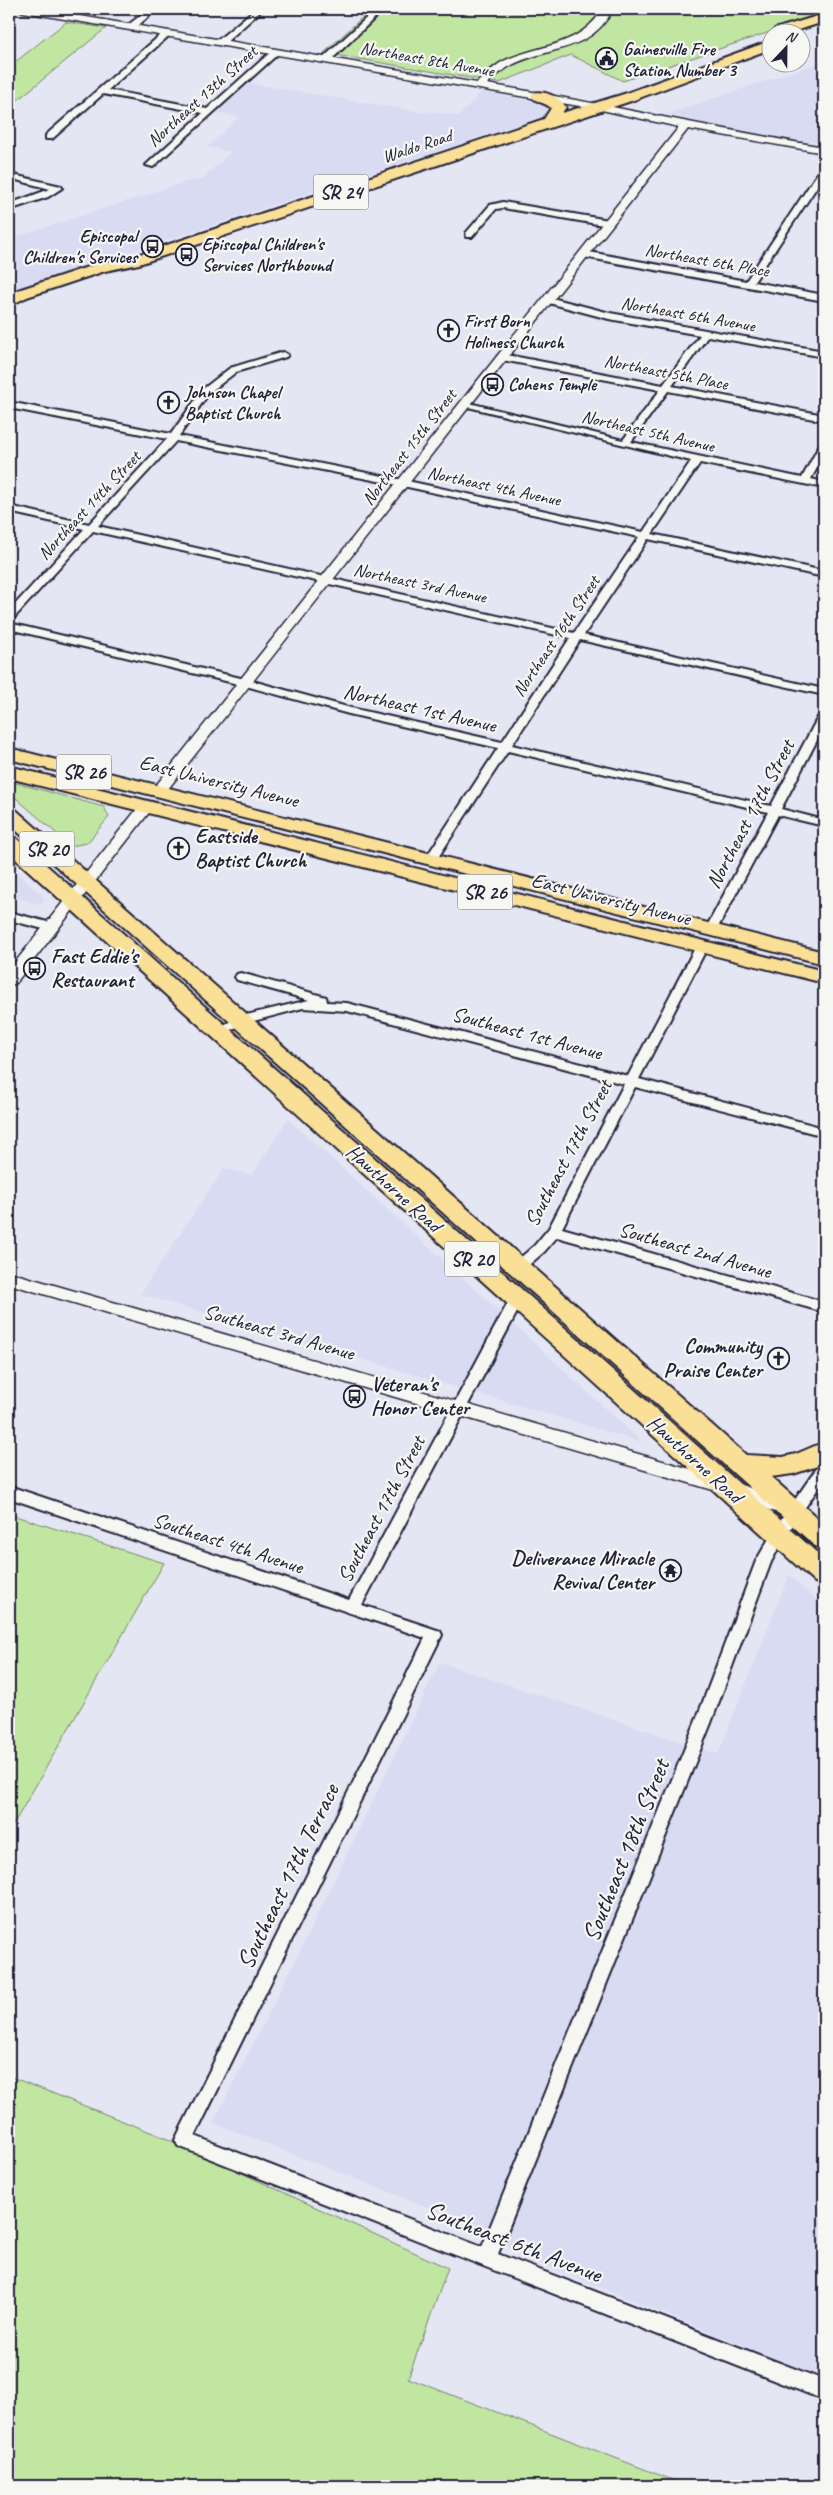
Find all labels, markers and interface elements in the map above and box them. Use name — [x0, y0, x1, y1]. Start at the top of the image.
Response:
north arrow — [760, 22, 810, 72]
text: N — [783, 27, 800, 47]
street label: Northeast 8th Avenue — [358, 36, 497, 82]
place label: Gainesville Fire Station Number 3 — [623, 38, 738, 81]
street label: Northeast 13th Street — [142, 39, 263, 151]
public building icon: Gainesville Fire Station Number 3 — [595, 47, 619, 71]
street label: Waldo Road — [379, 124, 457, 168]
road number: SR 24 — [314, 174, 368, 210]
place label: Episcopal Children's Services — [23, 225, 141, 268]
place label: Episcopal Children's Services Northbound — [202, 233, 334, 276]
bus stop icon: Episcopal Children's Services — [141, 234, 165, 258]
street label: Northeast 6th Place — [643, 238, 772, 282]
bus stop icon: Episcopal Children's Services Northbound — [174, 242, 198, 266]
street label: Northeast 6th Avenue — [619, 291, 758, 337]
place label: First Born Holiness Church — [464, 310, 564, 353]
church icon: First Born Holiness Church — [436, 319, 460, 343]
street label: Northeast 5th Place — [602, 349, 731, 395]
bus stop icon: Cohens Temple — [480, 372, 504, 396]
place label: Cohens Temple — [508, 373, 598, 395]
place label: Johnson Chapel Baptist Church — [183, 381, 284, 424]
street label: Northeast 15th Street — [357, 383, 462, 509]
church icon: Johnson Chapel Baptist Church — [157, 390, 181, 414]
street label: Northeast 5th Avenue — [580, 405, 718, 457]
street label: Northeast 14th Street — [33, 444, 146, 564]
street label: Northeast 4th Avenue — [425, 461, 564, 511]
street label: Northeast 3rd Avenue — [352, 558, 489, 608]
street label: Northeast 16th Street — [507, 570, 606, 701]
street label: Northeast 1st Avenue — [341, 678, 500, 738]
street label: Northeast 17th Street — [700, 733, 801, 893]
street label: East University Avenue — [137, 749, 303, 814]
road number: SR 26 — [56, 754, 112, 790]
place label: Eastside Baptist Church — [195, 823, 307, 873]
road number: SR 20 — [20, 832, 74, 866]
church icon: Eastside Baptist Church — [167, 836, 191, 860]
street label: East University Avenue — [529, 867, 695, 932]
road number: SR 26 — [458, 874, 512, 910]
place label: Fast Eddie's Restaurant — [51, 943, 141, 993]
bus stop icon: Fast Eddie's Restaurant — [23, 956, 47, 980]
street label: Southeast 1st Avenue — [449, 1001, 606, 1066]
street label: Southeast 17th Street — [518, 1073, 619, 1231]
street label: Hawthorne Road — [341, 1138, 449, 1240]
street label: Southeast 2nd Avenue — [616, 1216, 775, 1285]
road number: SR 20 — [444, 1242, 500, 1276]
street label: Southeast 3rd Avenue — [201, 1298, 358, 1366]
place label: Community Praise Center — [664, 1333, 764, 1383]
church icon: Community Praise Center — [766, 1346, 790, 1370]
place label: Veteran's Honor Center — [371, 1371, 471, 1421]
bus stop icon: Veteran's Honor Center — [343, 1384, 367, 1408]
street label: Hawthorne Road — [642, 1409, 750, 1511]
street label: Southeast 17th Street — [331, 1429, 432, 1587]
street label: Southeast 4th Avenue — [150, 1506, 307, 1580]
place label: Deliverance Miracle Revival Center — [511, 1545, 656, 1595]
temple icon: Deliverance Miracle Revival Center — [658, 1558, 682, 1582]
street label: Southeast 18th Street — [575, 1752, 678, 1946]
street label: Southeast 17th Terrace — [229, 1777, 347, 1974]
street label: Southeast 6th Avenue — [421, 2194, 608, 2291]

